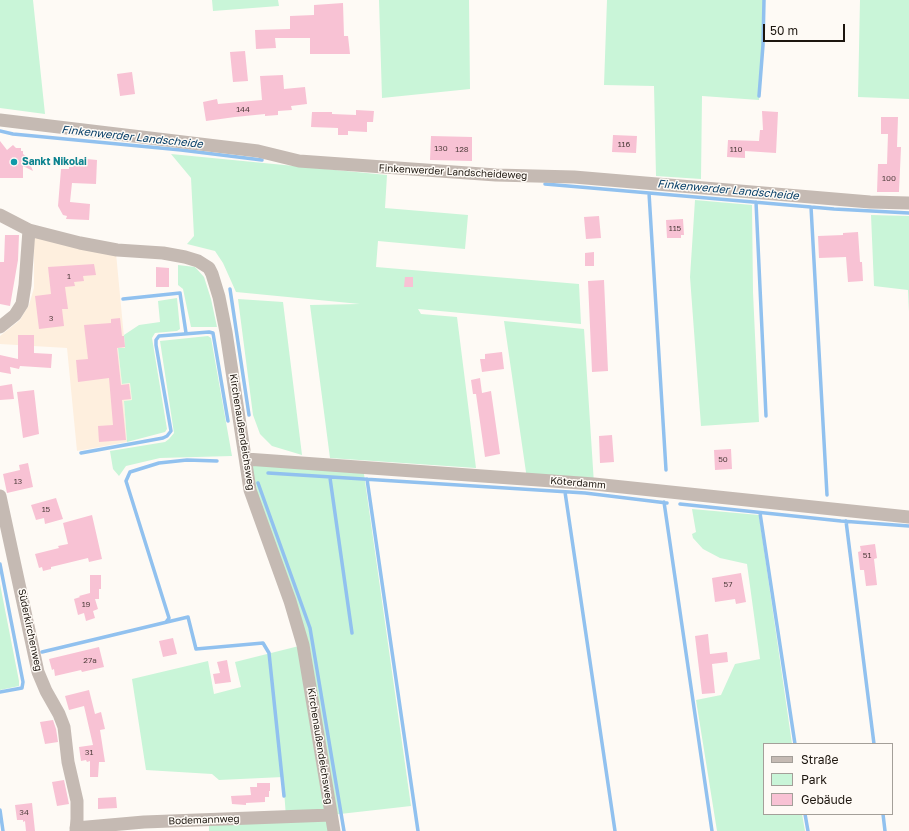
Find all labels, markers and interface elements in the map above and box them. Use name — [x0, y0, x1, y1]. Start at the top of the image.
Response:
scale bar — [765, 16, 847, 42]
text: 50 m — [770, 23, 798, 38]
house number: 144 — [236, 104, 250, 114]
water label: Finkenwerder Landscheide — [61, 123, 203, 151]
house number: 116 — [618, 139, 630, 149]
house number: 130 — [434, 143, 448, 153]
house number: 128 — [455, 144, 469, 154]
house number: 110 — [730, 144, 742, 154]
place label: Sankt Nikolai — [22, 156, 87, 168]
marker: Sankt Nikolai — [9, 157, 19, 167]
street label: Finkenwerder Landscheideweg — [378, 162, 528, 182]
house number: 100 — [882, 173, 896, 183]
water label: Finkenwerder Landscheide — [657, 177, 799, 203]
house number: 115 — [669, 223, 681, 233]
house number: 1 — [67, 271, 71, 281]
house number: 3 — [49, 313, 53, 323]
street label: Kirchenaußendeichsweg — [227, 373, 257, 491]
house number: 50 — [718, 454, 728, 464]
street label: Köterdamm — [550, 475, 606, 491]
house number: 13 — [14, 476, 22, 486]
house number: 15 — [42, 504, 50, 514]
house number: 51 — [863, 550, 871, 560]
house number: 57 — [724, 579, 732, 589]
street label: Süderkirchenweg — [15, 588, 45, 672]
house number: 19 — [82, 599, 90, 609]
house number: 27a — [83, 655, 97, 665]
street label: Kirchenaußendeichsweg — [305, 687, 335, 805]
legend — [763, 743, 893, 815]
house number: 31 — [85, 747, 93, 757]
text: Straße — [801, 752, 839, 767]
text: Park — [801, 772, 827, 787]
text: Gebäude — [801, 792, 852, 807]
house number: 34 — [19, 807, 29, 817]
street label: Bodemannweg — [168, 813, 240, 827]

